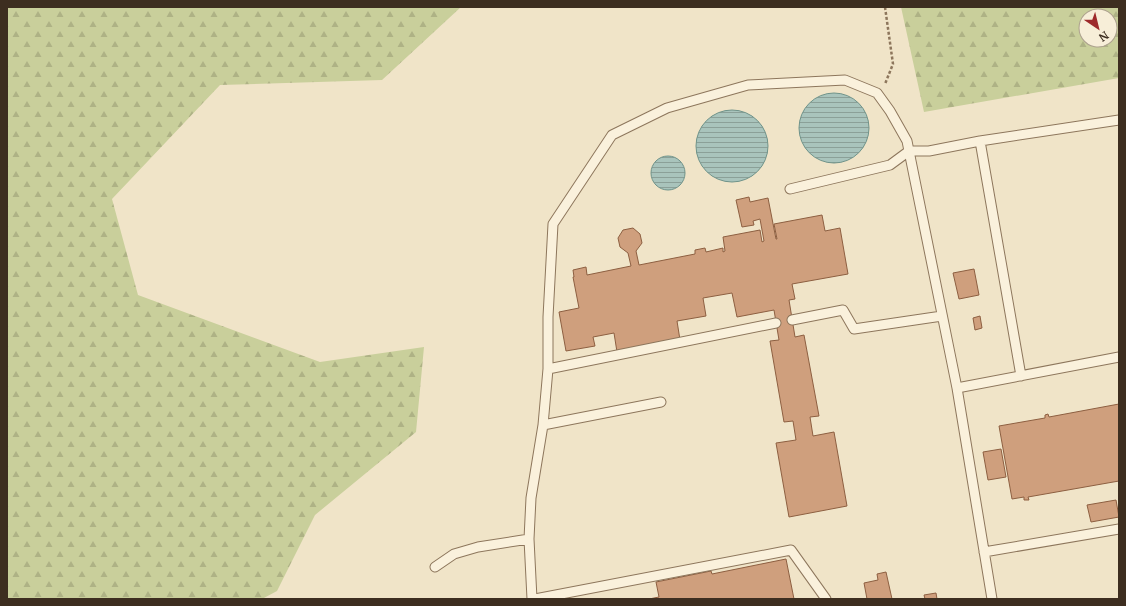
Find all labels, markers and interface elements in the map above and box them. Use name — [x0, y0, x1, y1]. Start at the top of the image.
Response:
north arrow — [1078, 8, 1118, 48]
text: N — [1096, 28, 1111, 45]

